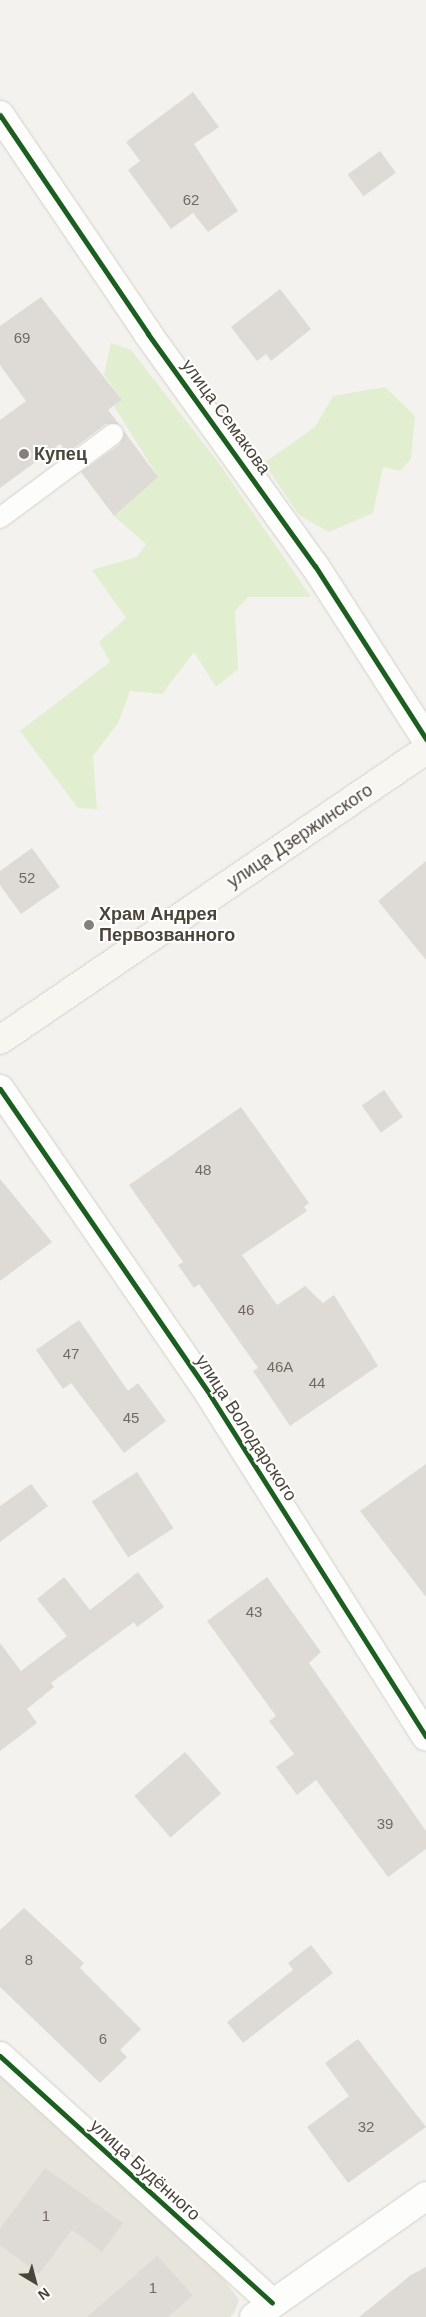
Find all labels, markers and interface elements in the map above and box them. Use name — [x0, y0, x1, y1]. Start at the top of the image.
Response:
house number: 62 — [183, 191, 199, 209]
house number: 69 — [14, 329, 30, 347]
street label: улица Семакова — [177, 355, 275, 479]
place label: Купец — [34, 443, 87, 465]
marker: Купец — [18, 448, 30, 460]
street label: улица Дзержинского — [223, 779, 377, 893]
house number: 52 — [19, 869, 35, 887]
place label: Храм Андрея Первозванного — [99, 904, 235, 946]
marker: Храм Андрея Первозванного — [83, 919, 95, 931]
house number: 48 — [195, 1161, 211, 1179]
house number: 46 — [238, 1301, 254, 1319]
house number: 47 — [63, 1345, 79, 1363]
street label: улица Володарского — [191, 1351, 301, 1505]
house number: 46А — [267, 1358, 293, 1376]
house number: 44 — [309, 1374, 325, 1392]
house number: 45 — [123, 1409, 139, 1427]
house number: 43 — [246, 1603, 262, 1621]
house number: 39 — [377, 1815, 393, 1833]
house number: 8 — [25, 1951, 33, 1969]
house number: 6 — [99, 2030, 107, 2048]
street label: улица Будённого — [85, 2115, 205, 2225]
house number: 32 — [358, 2118, 374, 2136]
house number: 1 — [42, 2207, 50, 2225]
north arrow — [10, 2257, 60, 2307]
house number: 1 — [149, 2279, 157, 2297]
text: N — [35, 2285, 53, 2303]

